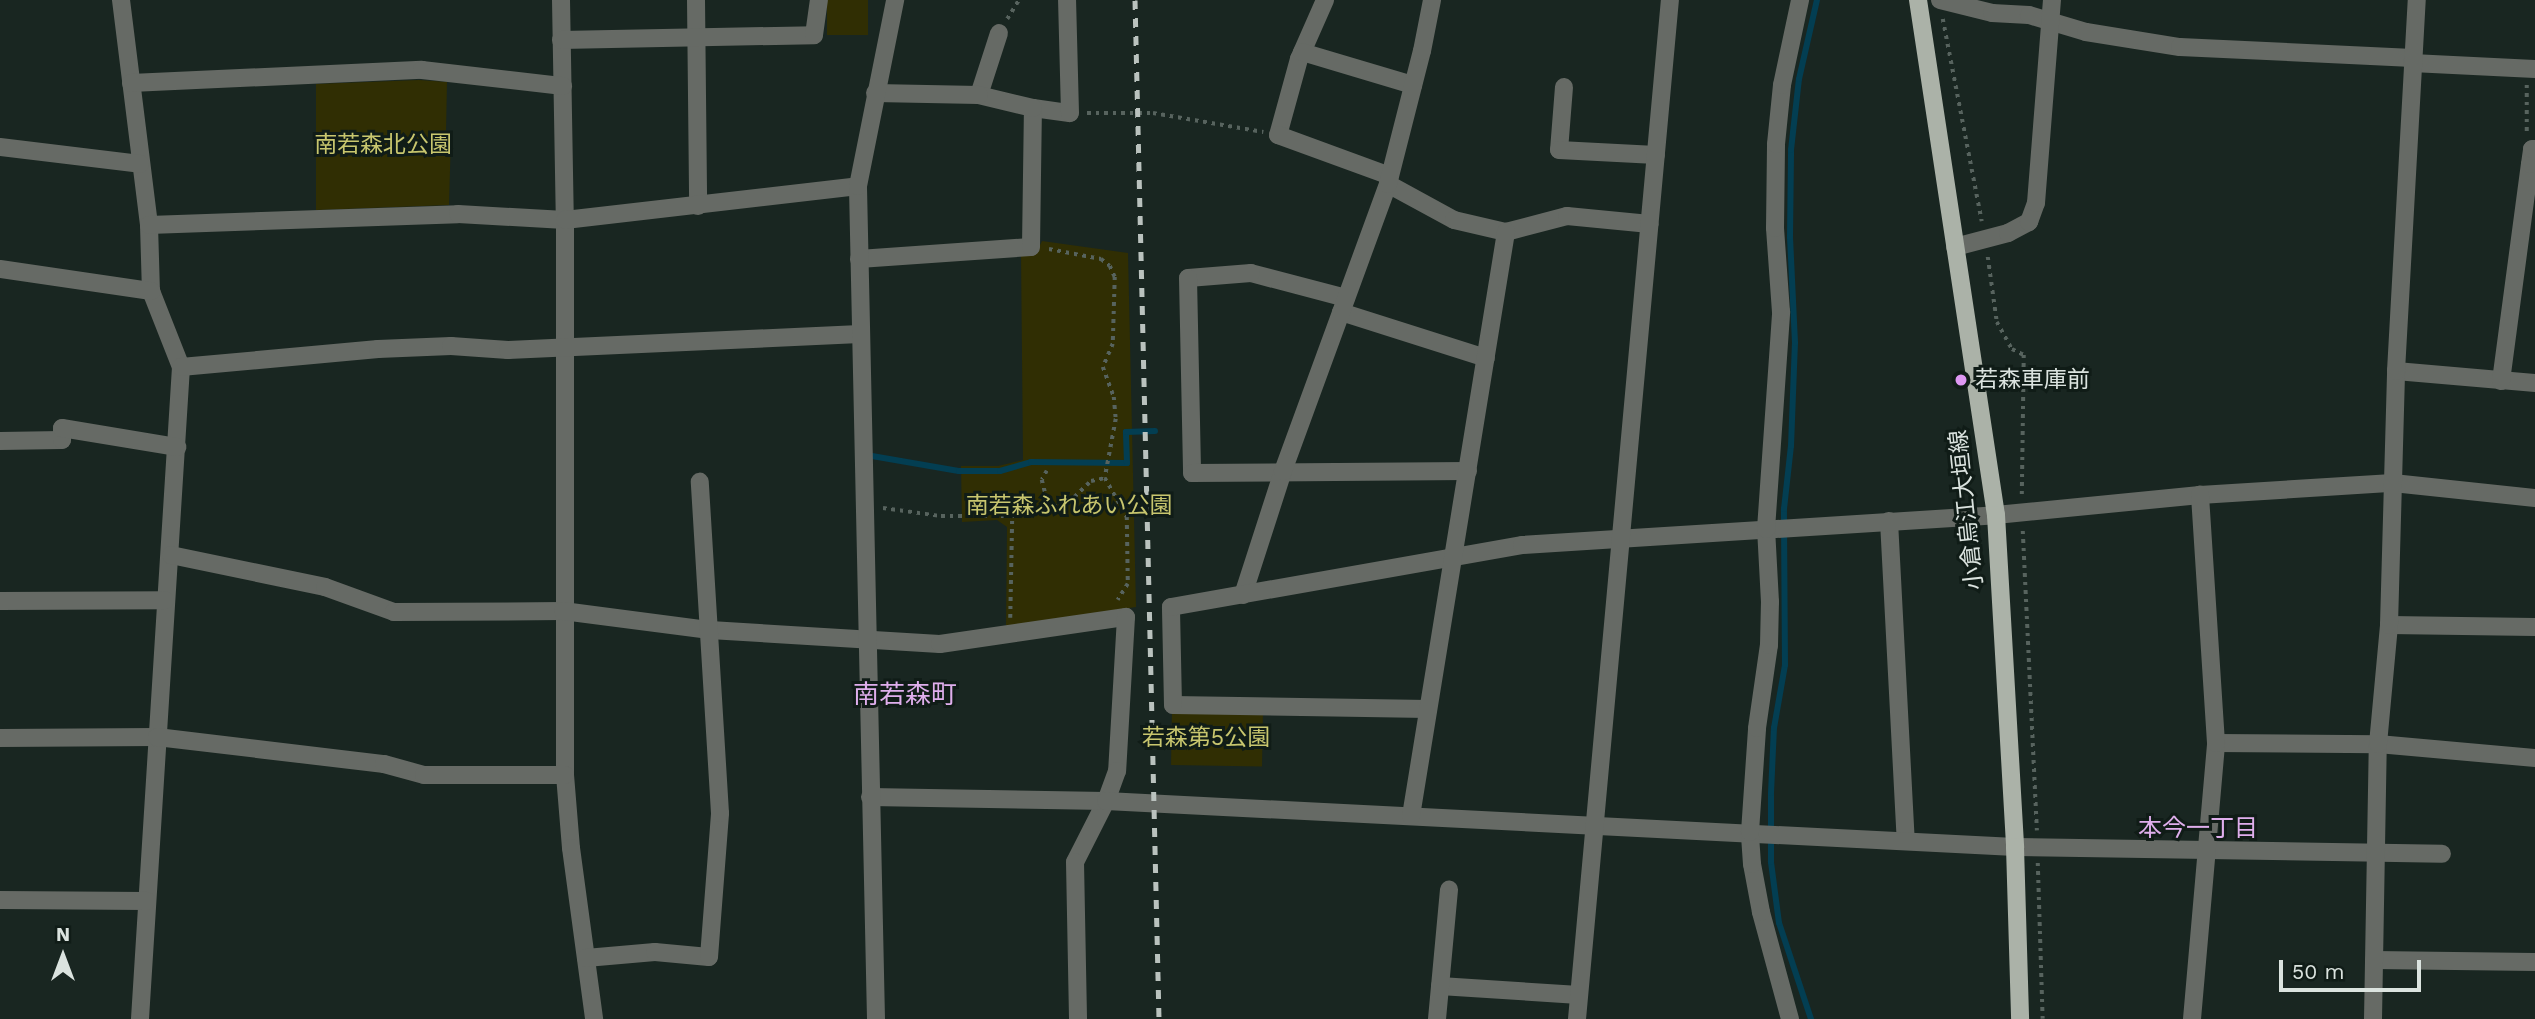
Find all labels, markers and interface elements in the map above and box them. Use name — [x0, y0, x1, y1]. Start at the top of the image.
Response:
park label: 南若森北公園 — [314, 131, 452, 159]
place label: 若森車庫前 — [1975, 366, 2090, 394]
marker: 若森車庫前 — [1953, 372, 1969, 388]
street label: 小倉烏江大垣線 — [1945, 428, 1989, 592]
park label: 南若森ふれあい公園 — [966, 492, 1172, 520]
district label: 南若森町 — [853, 679, 957, 711]
park label: 若森第5公園 — [1142, 724, 1270, 752]
district label: 本今一丁目 — [2138, 815, 2258, 843]
north arrow — [28, 921, 98, 991]
text: N — [56, 923, 70, 946]
scale bar — [2283, 946, 2425, 990]
text: 50 m — [2292, 959, 2344, 984]

